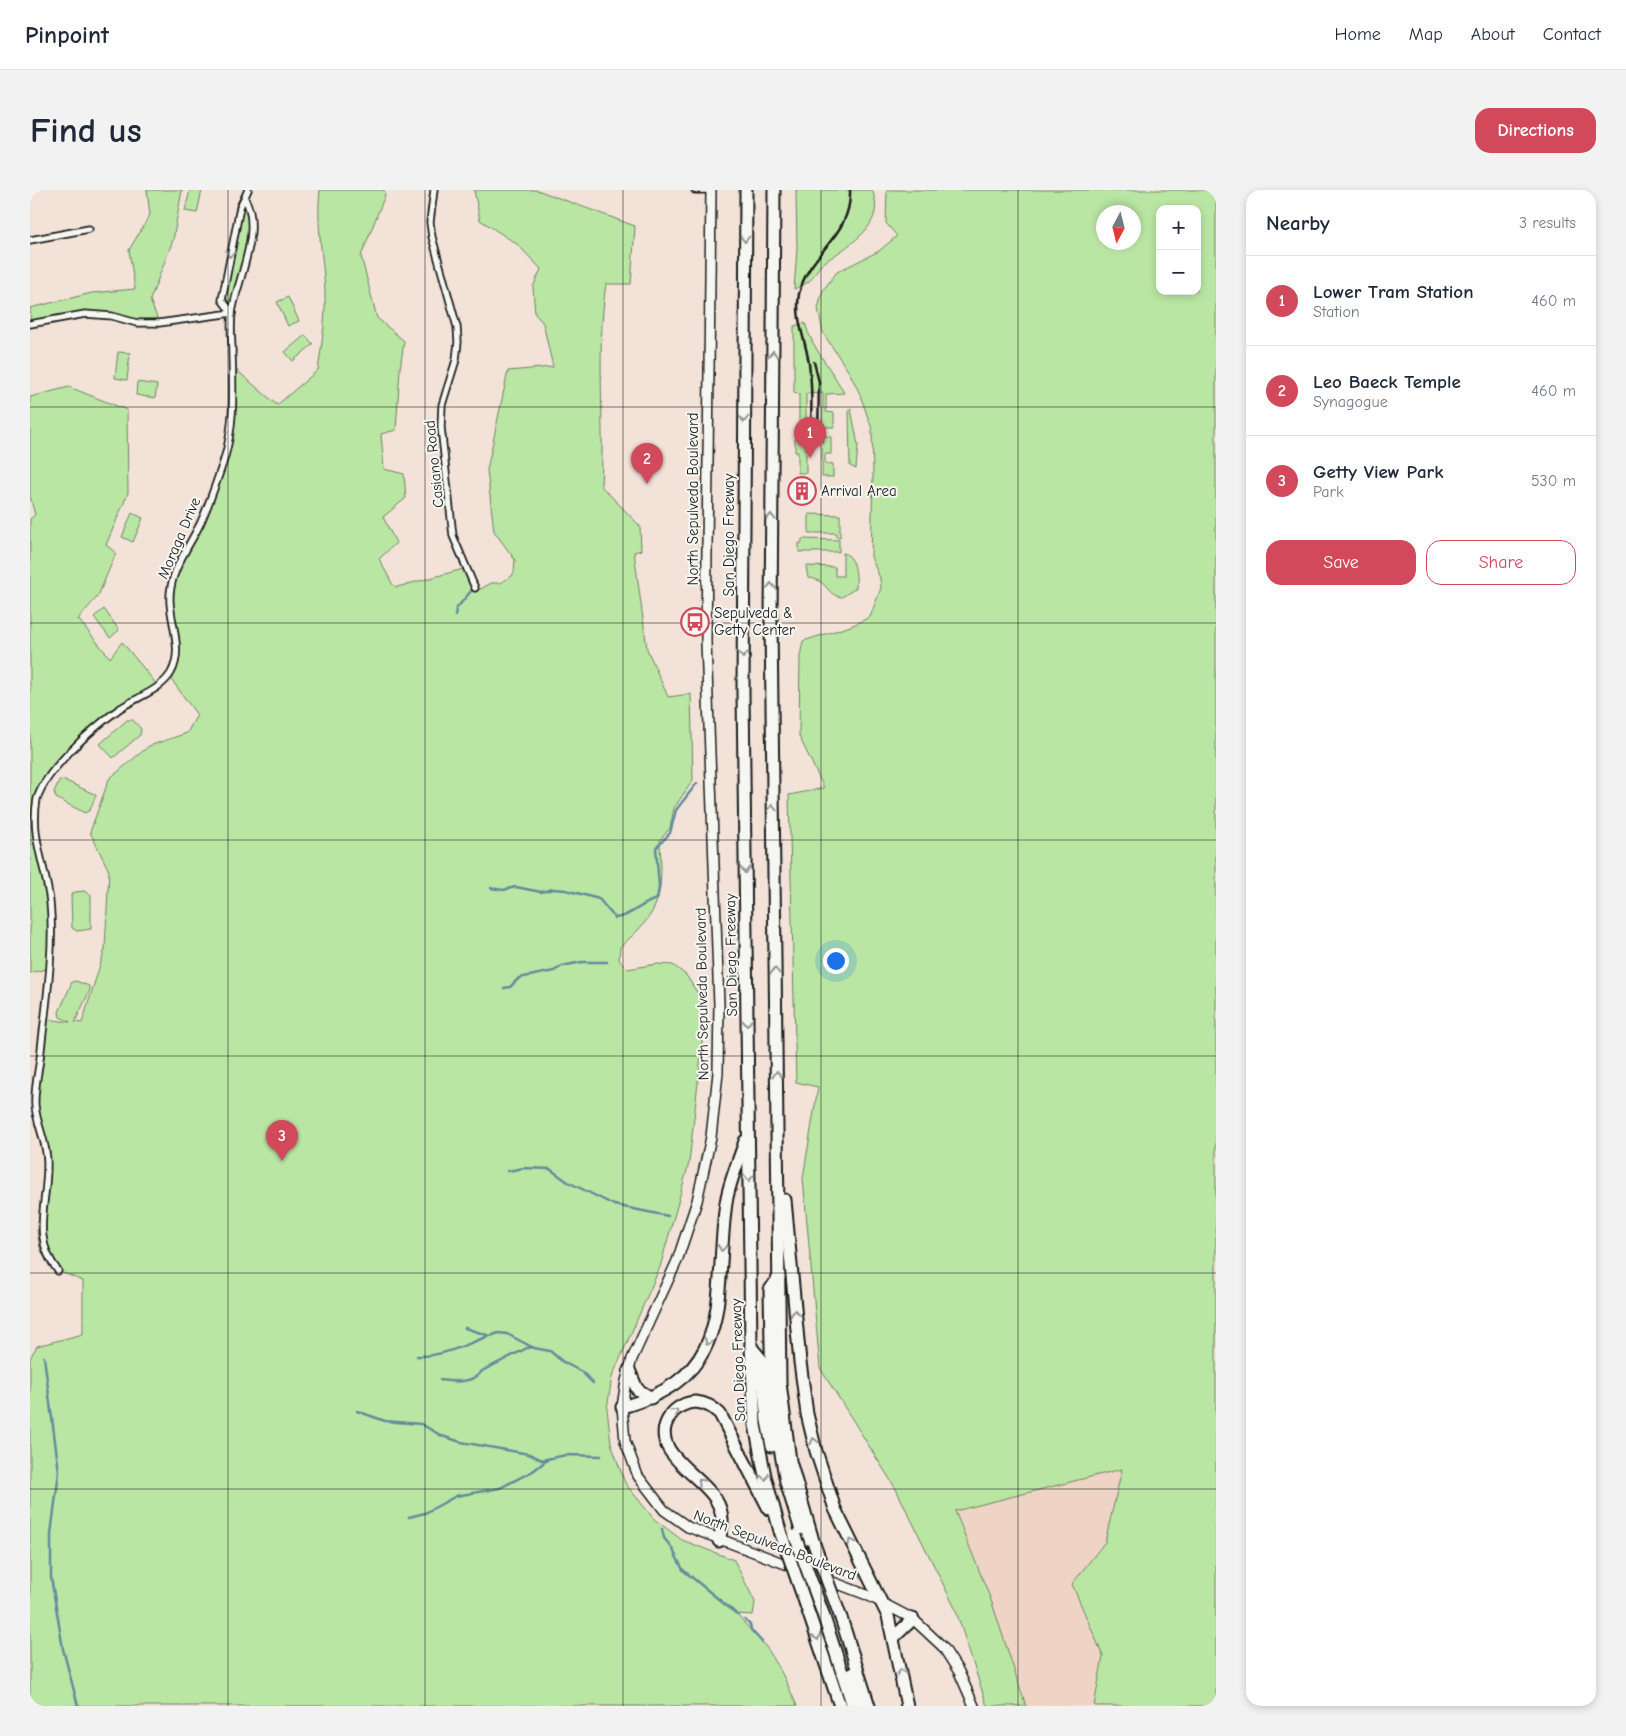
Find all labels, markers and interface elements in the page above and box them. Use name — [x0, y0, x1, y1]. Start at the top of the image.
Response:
text: Pinpoint — [25, 21, 109, 49]
text: Home — [1334, 24, 1381, 45]
text: Map — [1409, 24, 1443, 45]
text: About — [1471, 24, 1515, 45]
text: Contact — [1543, 24, 1601, 45]
button: Directions — [1475, 108, 1596, 153]
text: Find us — [30, 110, 142, 151]
north arrow — [1096, 205, 1141, 250]
map controls — [1156, 205, 1201, 295]
button: + — [1156, 205, 1201, 250]
text: Nearby — [1266, 211, 1330, 235]
text: 3 results — [1519, 214, 1576, 232]
one-way arrow — [740, 235, 750, 243]
one-way arrow — [225, 250, 236, 259]
button: − — [1156, 250, 1201, 295]
text: Lower Tram Station — [1313, 281, 1473, 303]
text: 1 — [1279, 292, 1285, 310]
text: 460 m — [1531, 292, 1576, 310]
text: Station — [1313, 303, 1360, 321]
one-way arrow — [768, 350, 778, 358]
text: Leo Baeck Temple — [1313, 371, 1461, 393]
text: 2 — [1278, 382, 1286, 400]
text: 460 m — [1531, 382, 1576, 400]
text: Synagogue — [1313, 393, 1388, 411]
street label: North Sepulveda Boulevard — [684, 413, 702, 585]
one-way arrow — [739, 415, 749, 423]
pin: 1 — [794, 417, 826, 458]
street label: Casiano Road — [420, 419, 448, 509]
pin: 2 — [631, 443, 663, 484]
text: Getty View Park — [1313, 461, 1443, 483]
text: 3 — [1278, 472, 1286, 490]
text: 530 m — [1531, 472, 1576, 490]
street label: San Diego Freeway — [720, 473, 738, 597]
building icon: Arrival Area — [787, 476, 817, 506]
place label: Arrival Area — [821, 482, 897, 500]
text: Park — [1313, 483, 1344, 501]
street label: Moraga Drive — [154, 494, 204, 582]
one-way arrow — [766, 513, 776, 520]
button: Save — [1266, 540, 1416, 585]
button: Share — [1426, 540, 1576, 585]
one-way arrow — [766, 582, 776, 590]
place label: Sepulveda & Getty Center — [714, 604, 795, 639]
bus stop icon: Sepulveda & Getty Center — [680, 607, 710, 637]
one-way arrow — [738, 652, 748, 659]
one-way arrow — [767, 804, 777, 812]
one-way arrow — [740, 866, 750, 874]
street label: San Diego Freeway — [721, 893, 741, 1017]
street label: North Sepulveda Boulevard — [691, 907, 713, 1081]
your location — [823, 948, 849, 974]
one-way arrow — [770, 966, 780, 974]
one-way arrow — [742, 1020, 752, 1028]
one-way arrow — [771, 1069, 782, 1077]
pin: 3 — [266, 1120, 298, 1161]
one-way arrow — [744, 1175, 754, 1183]
one-way arrow — [717, 1244, 728, 1252]
street label: San Diego Freeway — [727, 1298, 749, 1422]
one-way arrow — [790, 1309, 801, 1317]
one-way arrow — [704, 1337, 714, 1346]
one-way arrow — [669, 1409, 678, 1418]
one-way arrow — [809, 1437, 820, 1446]
one-way arrow — [759, 1472, 770, 1481]
one-way arrow — [697, 1479, 706, 1488]
street label: North Sepulveda Boulevard — [691, 1506, 859, 1584]
one-way arrow — [846, 1538, 857, 1547]
one-way arrow — [811, 1632, 821, 1640]
one-way arrow — [896, 1667, 906, 1676]

